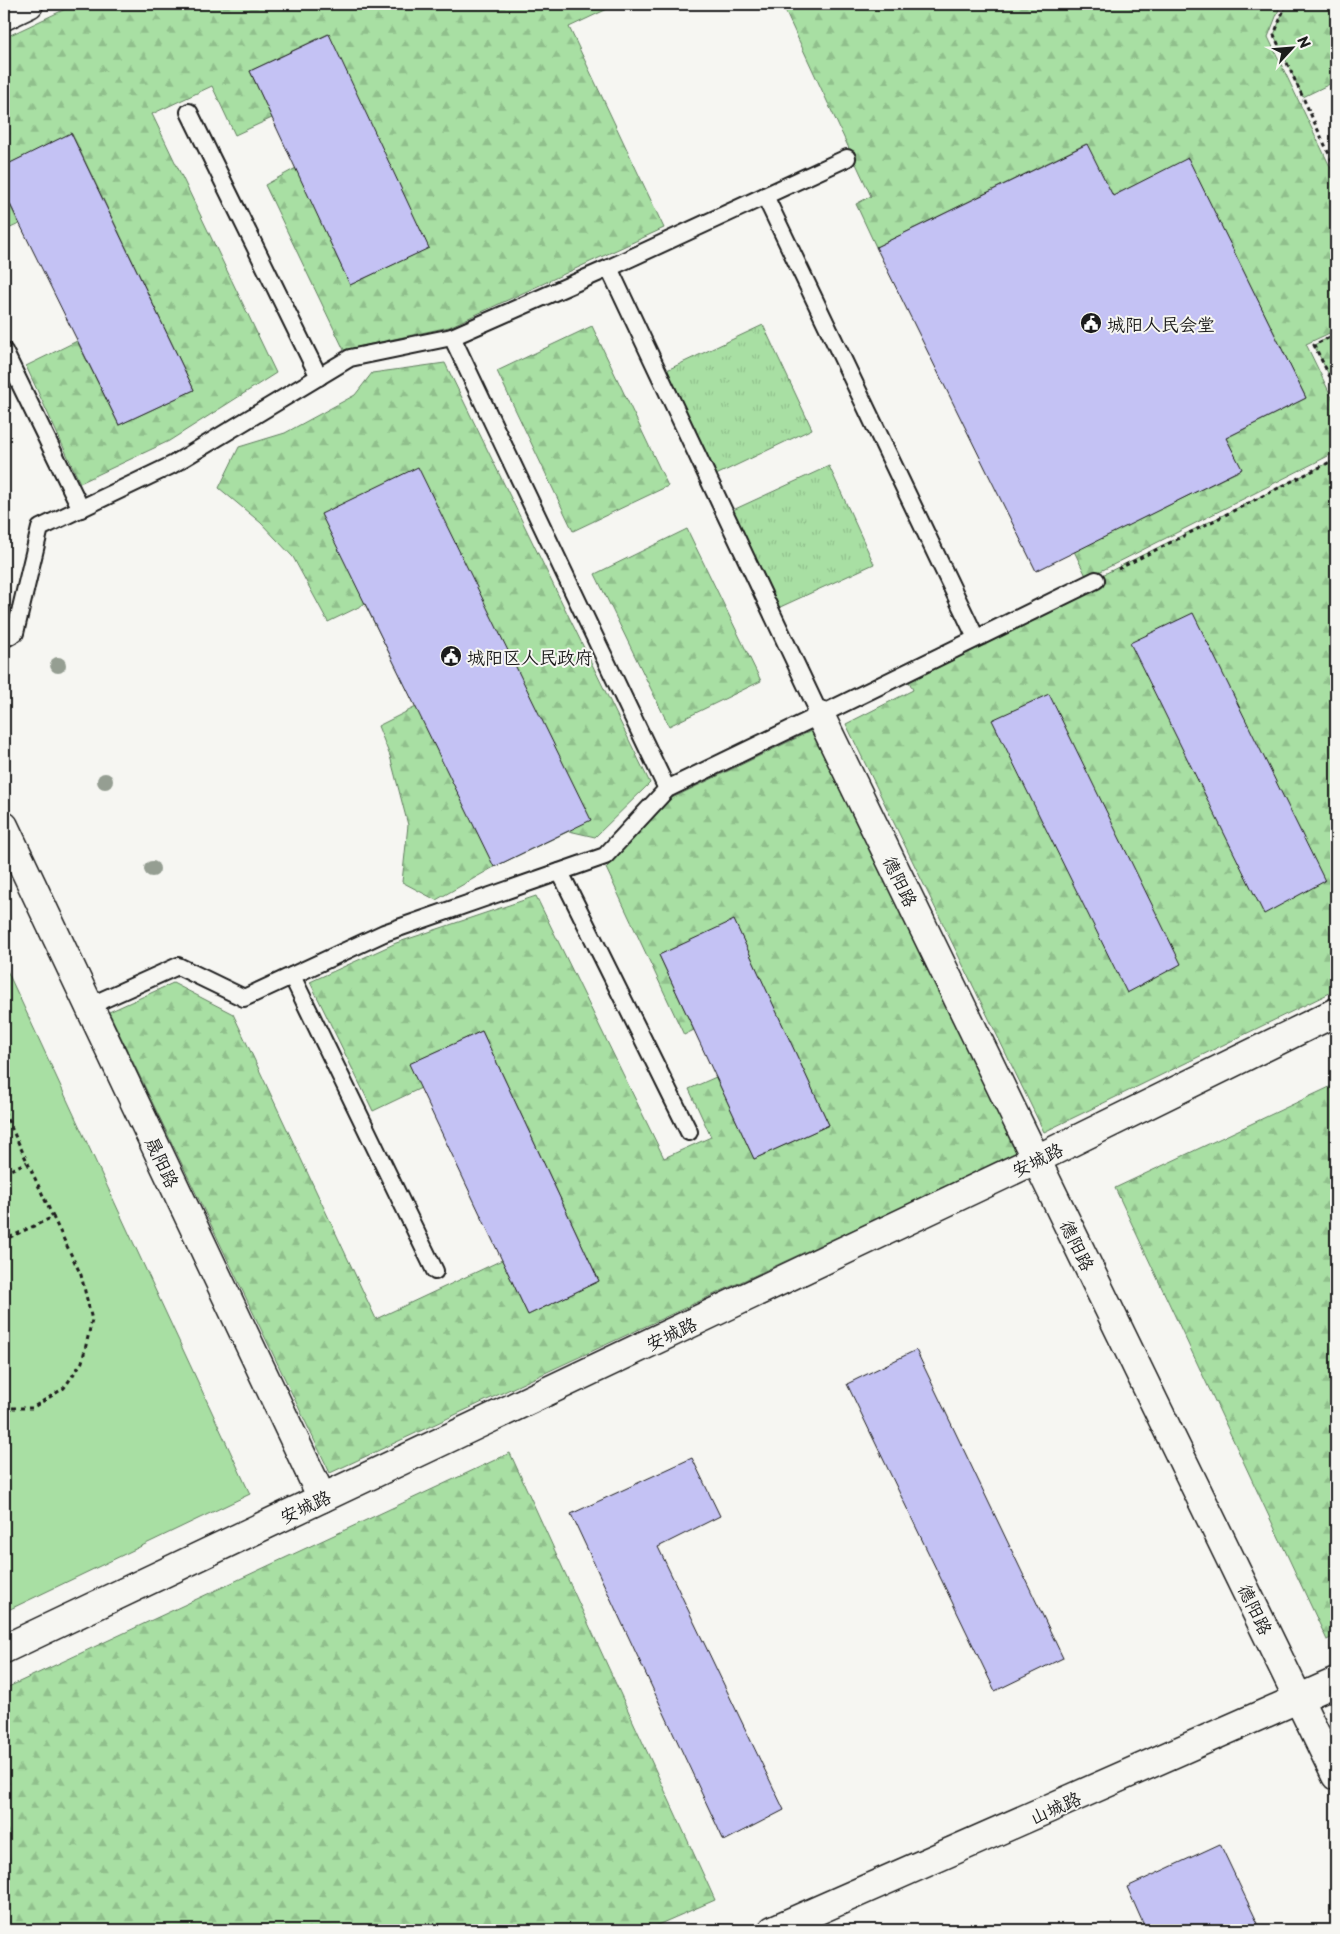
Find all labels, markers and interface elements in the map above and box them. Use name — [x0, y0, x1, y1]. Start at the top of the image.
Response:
north arrow — [1268, 22, 1318, 72]
text: N — [1292, 32, 1316, 52]
place label: 城阳人民会堂 — [1107, 310, 1215, 337]
public building icon: 城阳人民会堂 — [1079, 311, 1103, 335]
place label: 城阳区人民政府 — [467, 643, 593, 670]
public building icon: 城阳区人民政府 — [439, 644, 463, 668]
street label: 德阳路 — [877, 851, 925, 911]
street label: 晟阳路 — [139, 1132, 187, 1192]
street label: 安城路 — [1007, 1135, 1067, 1183]
street label: 德阳路 — [1054, 1215, 1102, 1275]
street label: 安城路 — [641, 1309, 701, 1357]
street label: 安城路 — [275, 1482, 335, 1530]
street label: 德阳路 — [1232, 1579, 1280, 1639]
street label: 山城路 — [1025, 1784, 1085, 1830]

